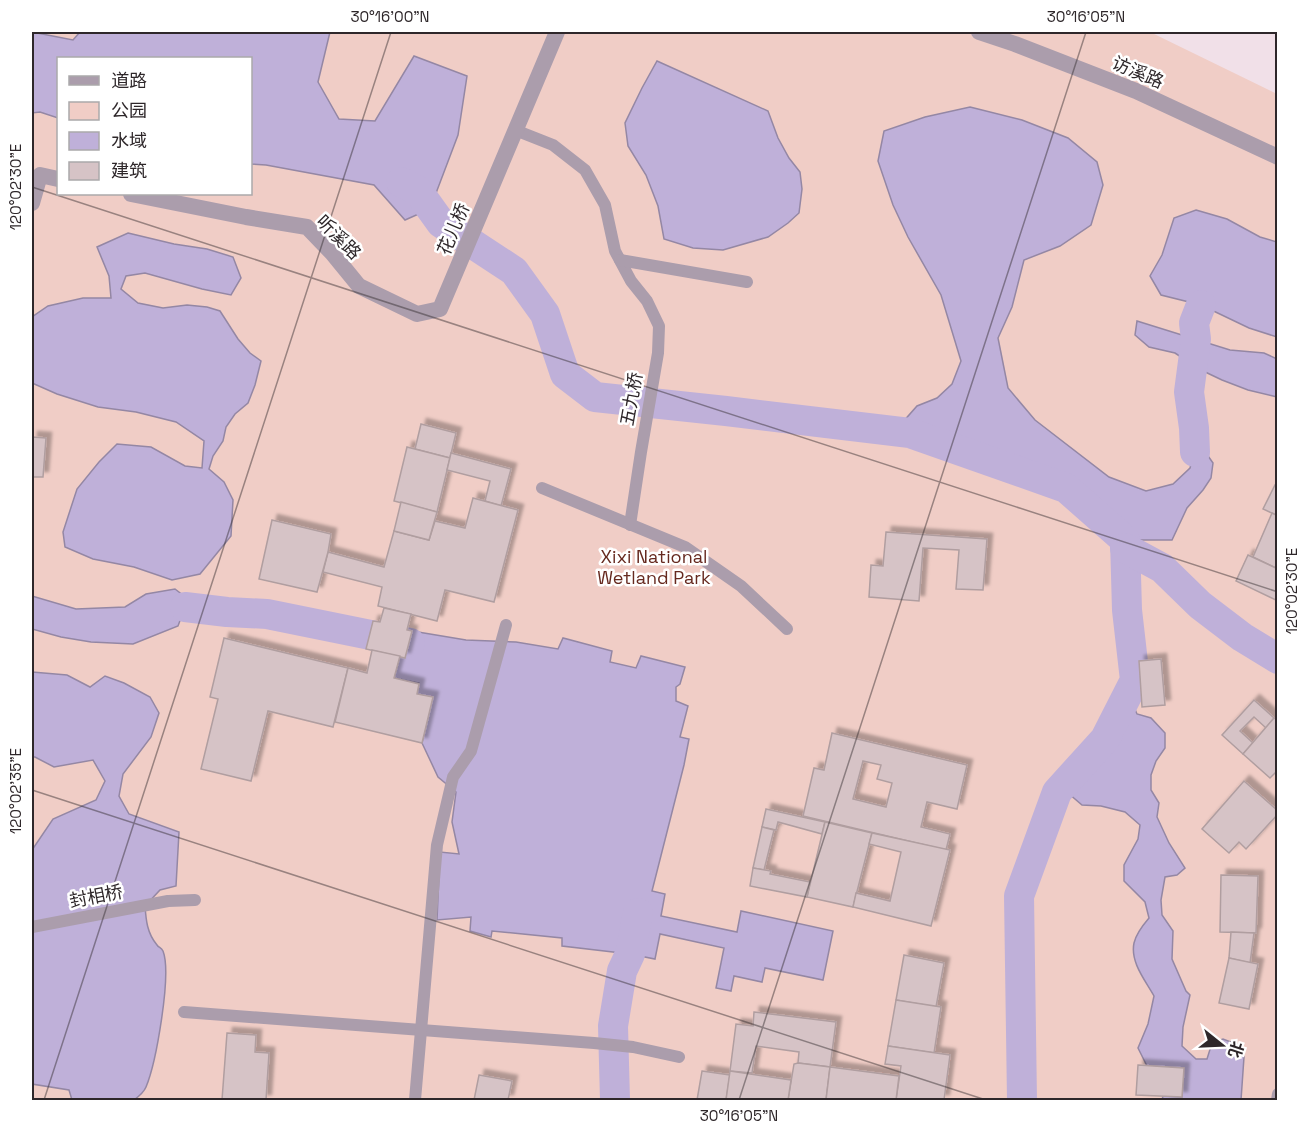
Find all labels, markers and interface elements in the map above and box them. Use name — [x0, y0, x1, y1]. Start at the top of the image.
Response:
text: 30°16'00"N — [350, 7, 430, 26]
text: 30°16'05"N — [1047, 7, 1125, 26]
street label: 访溪路 — [1109, 51, 1167, 93]
legend — [57, 57, 252, 195]
text: 道路 — [111, 69, 147, 92]
text: 公园 — [111, 99, 147, 122]
text: 水域 — [111, 129, 147, 152]
text: 120°02'30"E — [6, 144, 25, 230]
text: 建筑 — [111, 159, 147, 182]
street label: 花儿桥 — [432, 200, 474, 258]
street label: 听溪路 — [312, 210, 366, 264]
street label: 五九桥 — [615, 370, 647, 428]
park label: Xixi National Wetland Park — [597, 545, 711, 589]
text: 120°02'30"E — [1282, 548, 1301, 634]
text: 120°02'35"E — [6, 748, 25, 834]
street label: 封相桥 — [67, 880, 125, 912]
north arrow — [1192, 1015, 1252, 1075]
text: 北 — [1223, 1039, 1248, 1060]
text: 30°16'05"N — [700, 1106, 778, 1125]

